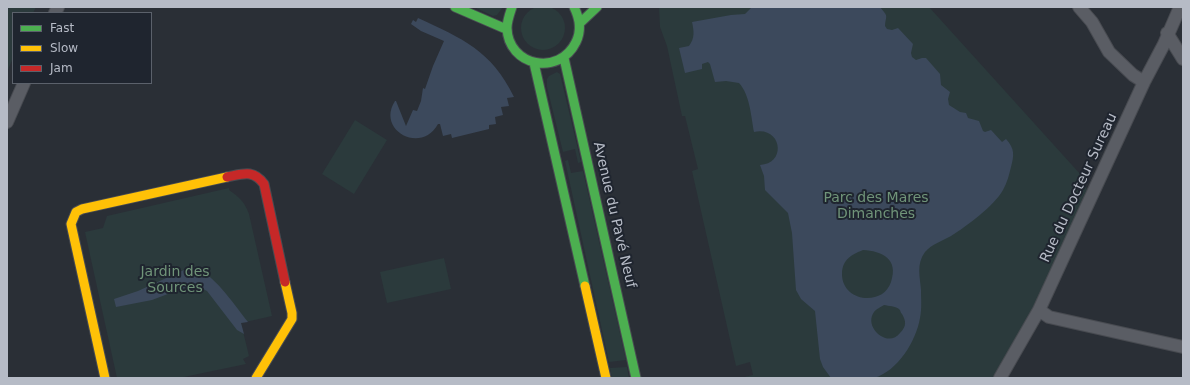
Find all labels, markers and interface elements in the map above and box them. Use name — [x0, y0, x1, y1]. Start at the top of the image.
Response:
legend — [12, 12, 152, 84]
text: Fast — [50, 21, 74, 35]
text: Slow — [50, 41, 78, 55]
text: Jam — [50, 61, 73, 75]
street label: Rue du Docteur Sureau — [1037, 111, 1121, 265]
street label: Avenue du Pavé Neuf — [589, 140, 639, 290]
park label: Parc des Mares Dimanches — [823, 190, 929, 222]
park label: Jardin des Sources — [140, 264, 210, 296]

